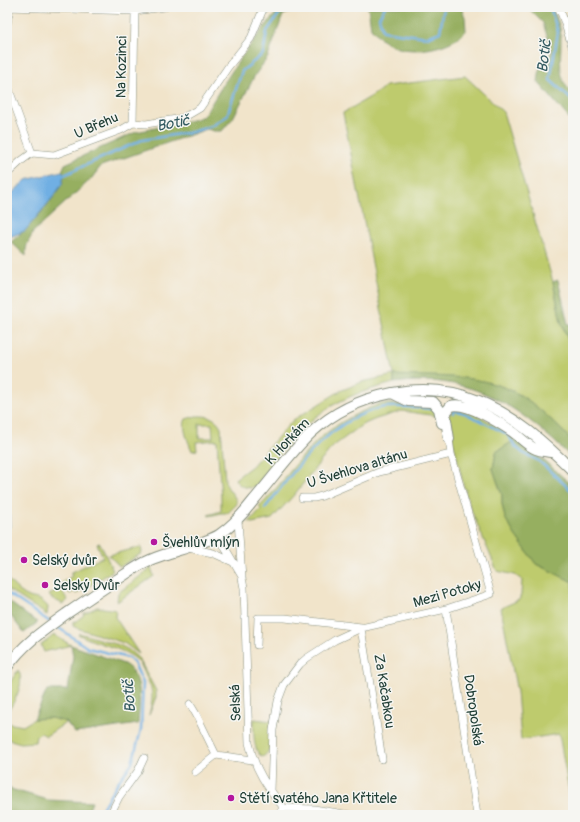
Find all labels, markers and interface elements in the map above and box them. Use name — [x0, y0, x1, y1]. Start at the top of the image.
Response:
street label: Na Kozinci — [112, 35, 131, 98]
water label: Botič — [533, 37, 556, 74]
street label: U Břehu — [72, 109, 121, 142]
water label: Botič — [155, 111, 192, 136]
street label: K Horkám — [261, 414, 313, 468]
street label: U Švehlova altánu — [305, 444, 409, 492]
place label: Švehlův mlýn — [162, 533, 240, 551]
marker: Švehlův mlýn — [149, 537, 159, 547]
place label: Selský dvůr — [32, 552, 97, 569]
marker: Selský dvůr — [19, 555, 29, 565]
street label: Mezi Potoky — [411, 576, 483, 611]
place label: Selský Dvůr — [53, 577, 120, 594]
marker: Selský Dvůr — [40, 580, 50, 590]
street label: Za Kačabkou — [370, 653, 399, 729]
street label: Dobropolská — [460, 673, 487, 747]
water label: Botič — [119, 678, 140, 713]
street label: Selská — [226, 684, 245, 722]
place label: Stětí svatého Jana Křtitele — [239, 790, 397, 807]
marker: Stětí svatého Jana Křtitele — [226, 793, 236, 803]

